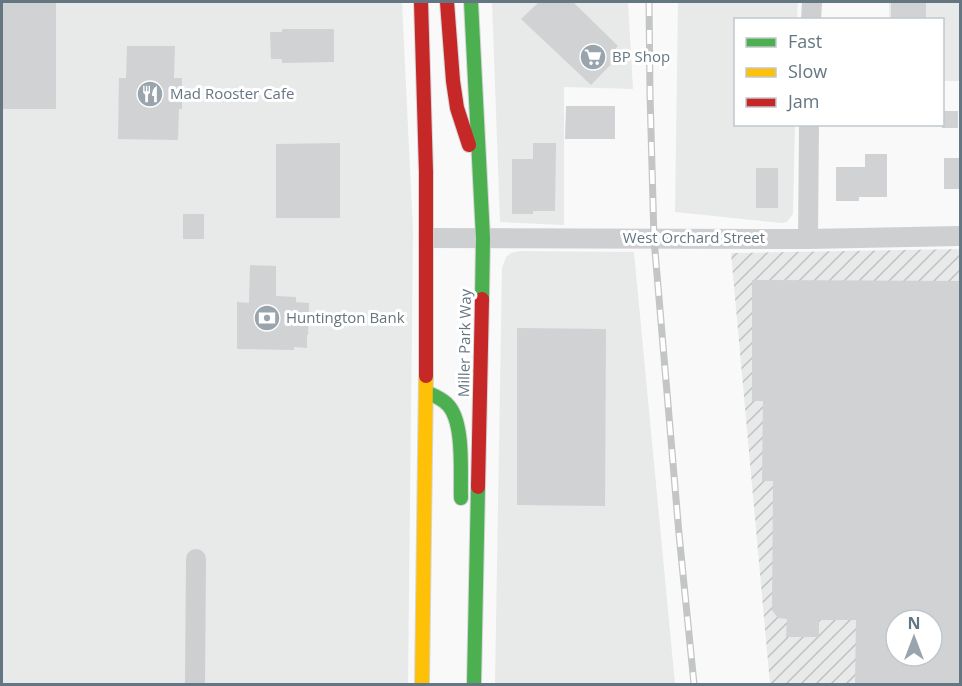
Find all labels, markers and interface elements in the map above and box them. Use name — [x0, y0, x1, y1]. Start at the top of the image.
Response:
legend — [734, 18, 944, 126]
text: Fast — [788, 29, 822, 53]
supermarket icon: BP Shop — [578, 42, 608, 72]
place label: BP Shop — [612, 46, 670, 66]
text: Slow — [788, 59, 827, 83]
restaurant icon: Mad Rooster Cafe — [135, 79, 165, 109]
place label: Mad Rooster Cafe — [170, 83, 294, 103]
text: Jam — [786, 89, 820, 113]
street label: West Orchard Street — [623, 227, 765, 247]
street label: Miller Park Way — [453, 288, 475, 397]
bank icon: Huntington Bank — [252, 303, 282, 333]
place label: Huntington Bank — [286, 307, 405, 327]
north arrow — [884, 608, 944, 668]
text: N — [907, 612, 921, 634]

